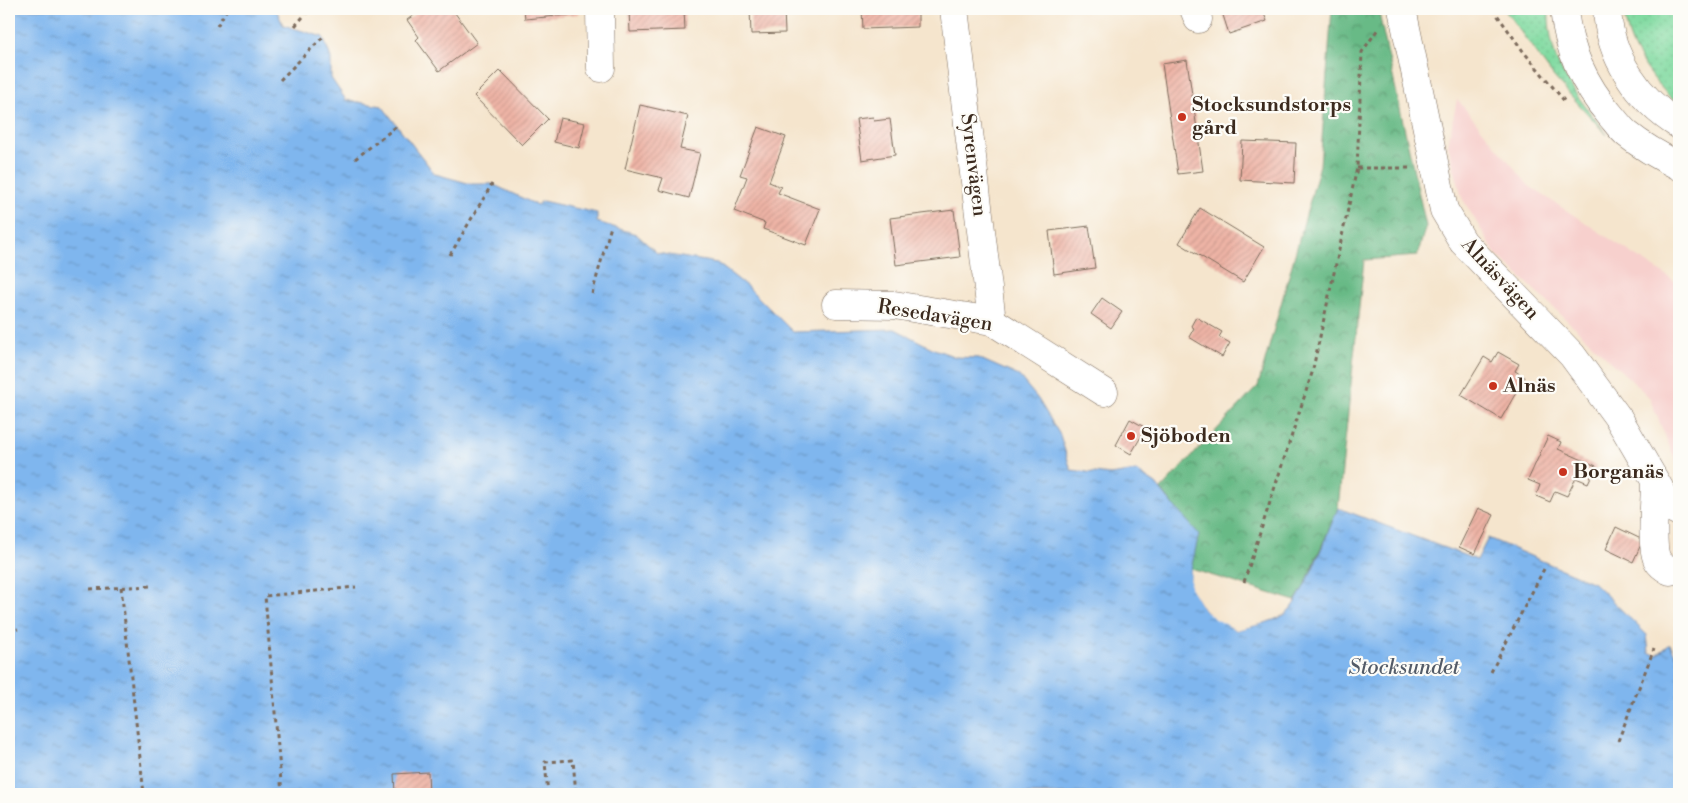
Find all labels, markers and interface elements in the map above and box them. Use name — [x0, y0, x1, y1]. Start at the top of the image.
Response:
place label: Stocksundstorps gård — [1192, 93, 1351, 141]
marker: Stocksundstorps gård — [1176, 111, 1188, 123]
street label: Syrenvägen — [954, 112, 992, 218]
street label: Alnäsvägen — [1455, 232, 1544, 325]
street label: Resedavägen — [876, 295, 994, 337]
place label: Alnäs — [1502, 374, 1556, 399]
marker: Alnäs — [1487, 380, 1499, 392]
place label: Sjöboden — [1141, 424, 1231, 449]
marker: Sjöboden — [1125, 430, 1137, 442]
place label: Borganäs — [1573, 460, 1664, 485]
marker: Borganäs — [1557, 466, 1569, 478]
water label: Stocksundet — [1349, 655, 1461, 681]

